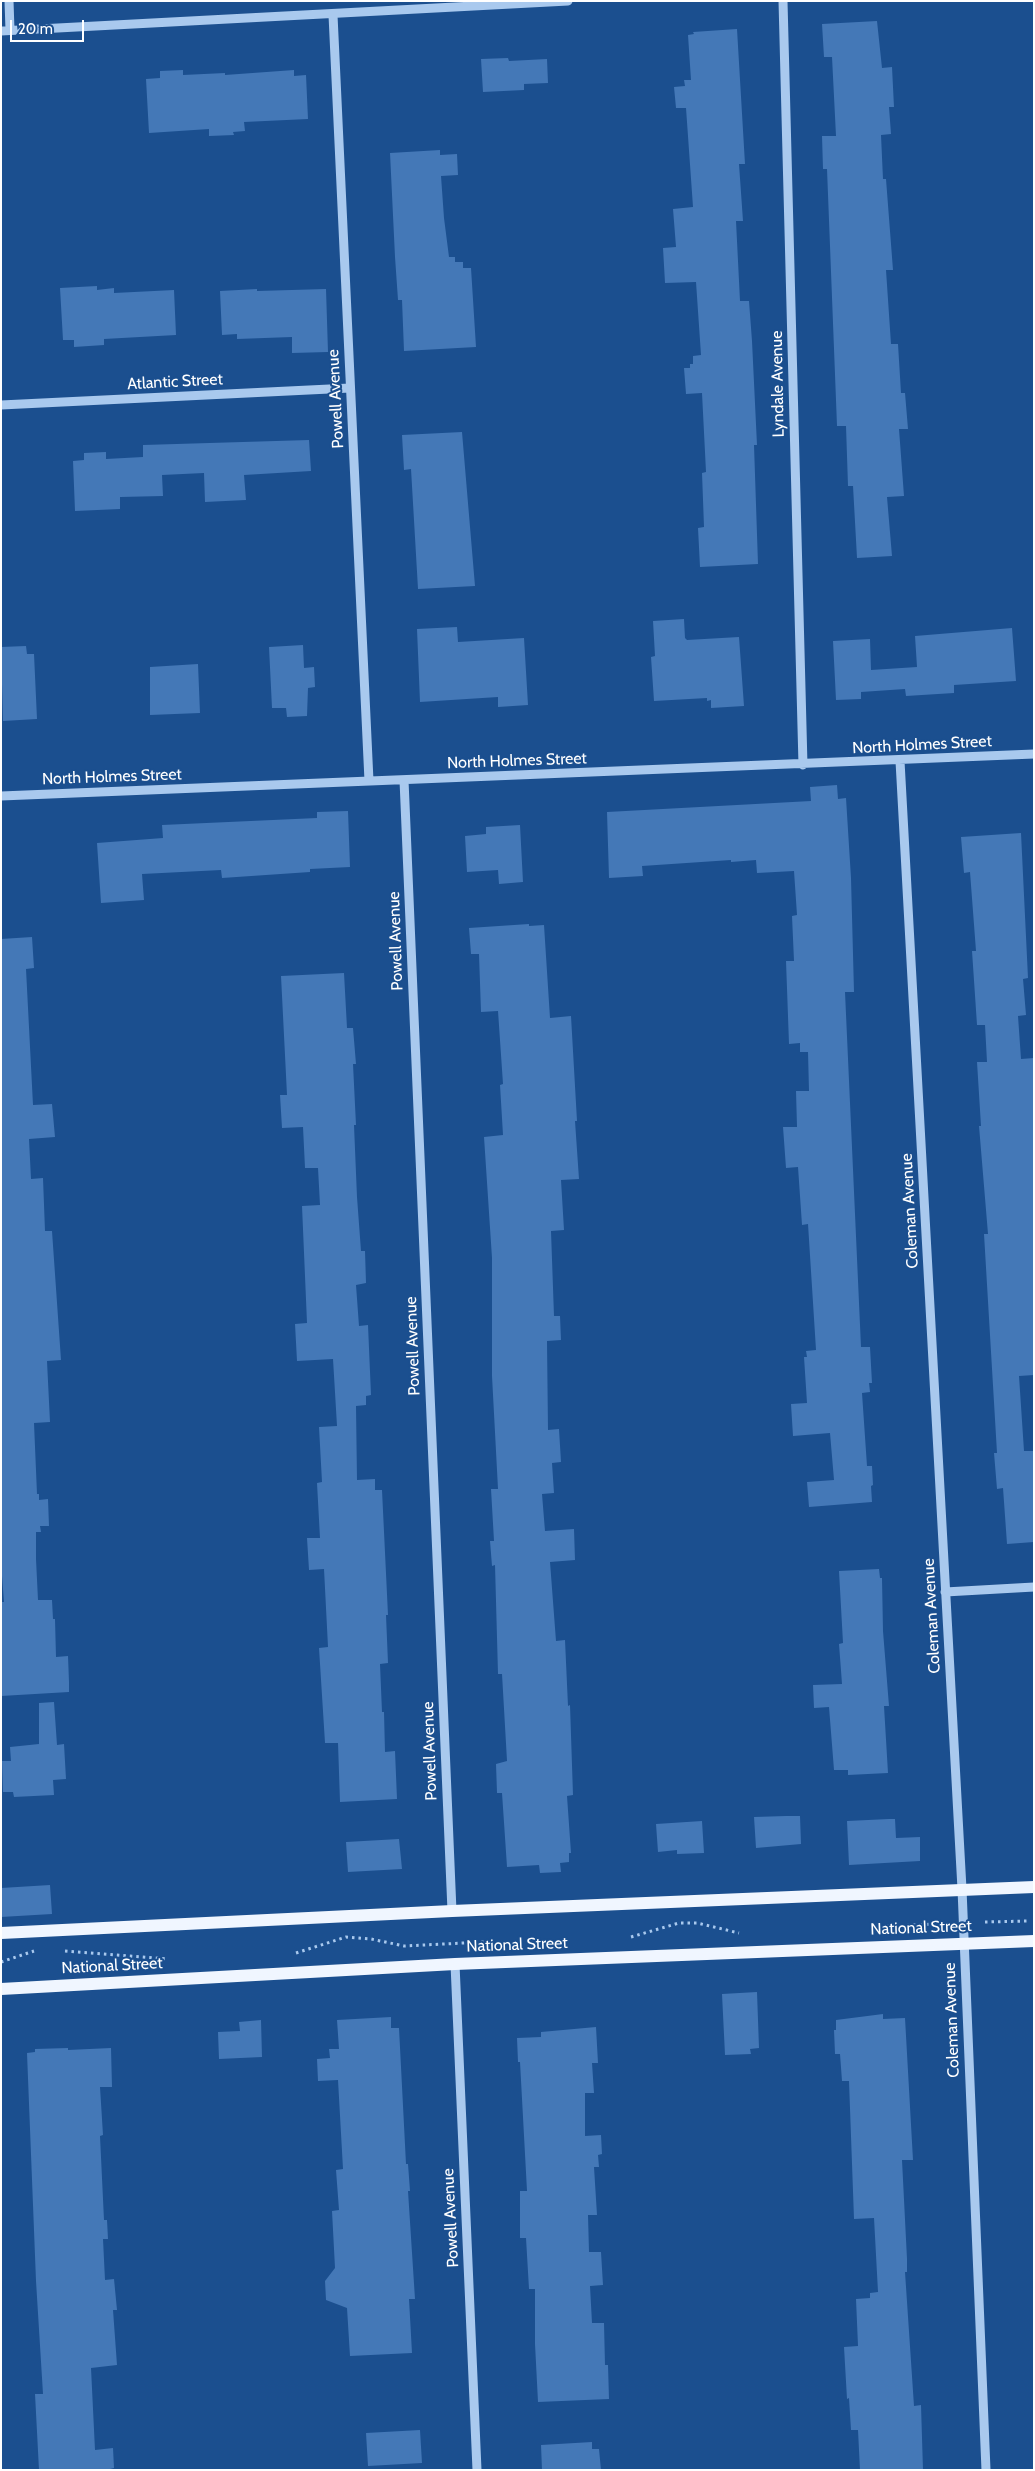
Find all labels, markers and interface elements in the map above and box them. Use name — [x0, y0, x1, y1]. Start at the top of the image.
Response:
scale bar — [12, 10, 86, 42]
text: 20 m — [18, 20, 53, 38]
street label: Lyndale Avenue — [767, 331, 789, 437]
street label: Powell Avenue — [324, 349, 348, 449]
street label: Atlantic Street — [127, 370, 223, 394]
street label: North Holmes Street — [852, 732, 992, 758]
street label: North Holmes Street — [447, 749, 587, 773]
street label: North Holmes Street — [42, 765, 182, 789]
street label: Powell Avenue — [385, 891, 407, 991]
street label: Coleman Avenue — [897, 1153, 923, 1269]
street label: Powell Avenue — [402, 1296, 424, 1396]
street label: Coleman Avenue — [919, 1558, 945, 1674]
street label: Powell Avenue — [419, 1701, 441, 1801]
street label: National Street — [870, 1917, 972, 1939]
street label: National Street — [466, 1934, 568, 1956]
street label: National Street — [61, 1954, 163, 1978]
street label: Coleman Avenue — [940, 1962, 964, 2078]
street label: Powell Avenue — [439, 2168, 463, 2268]

